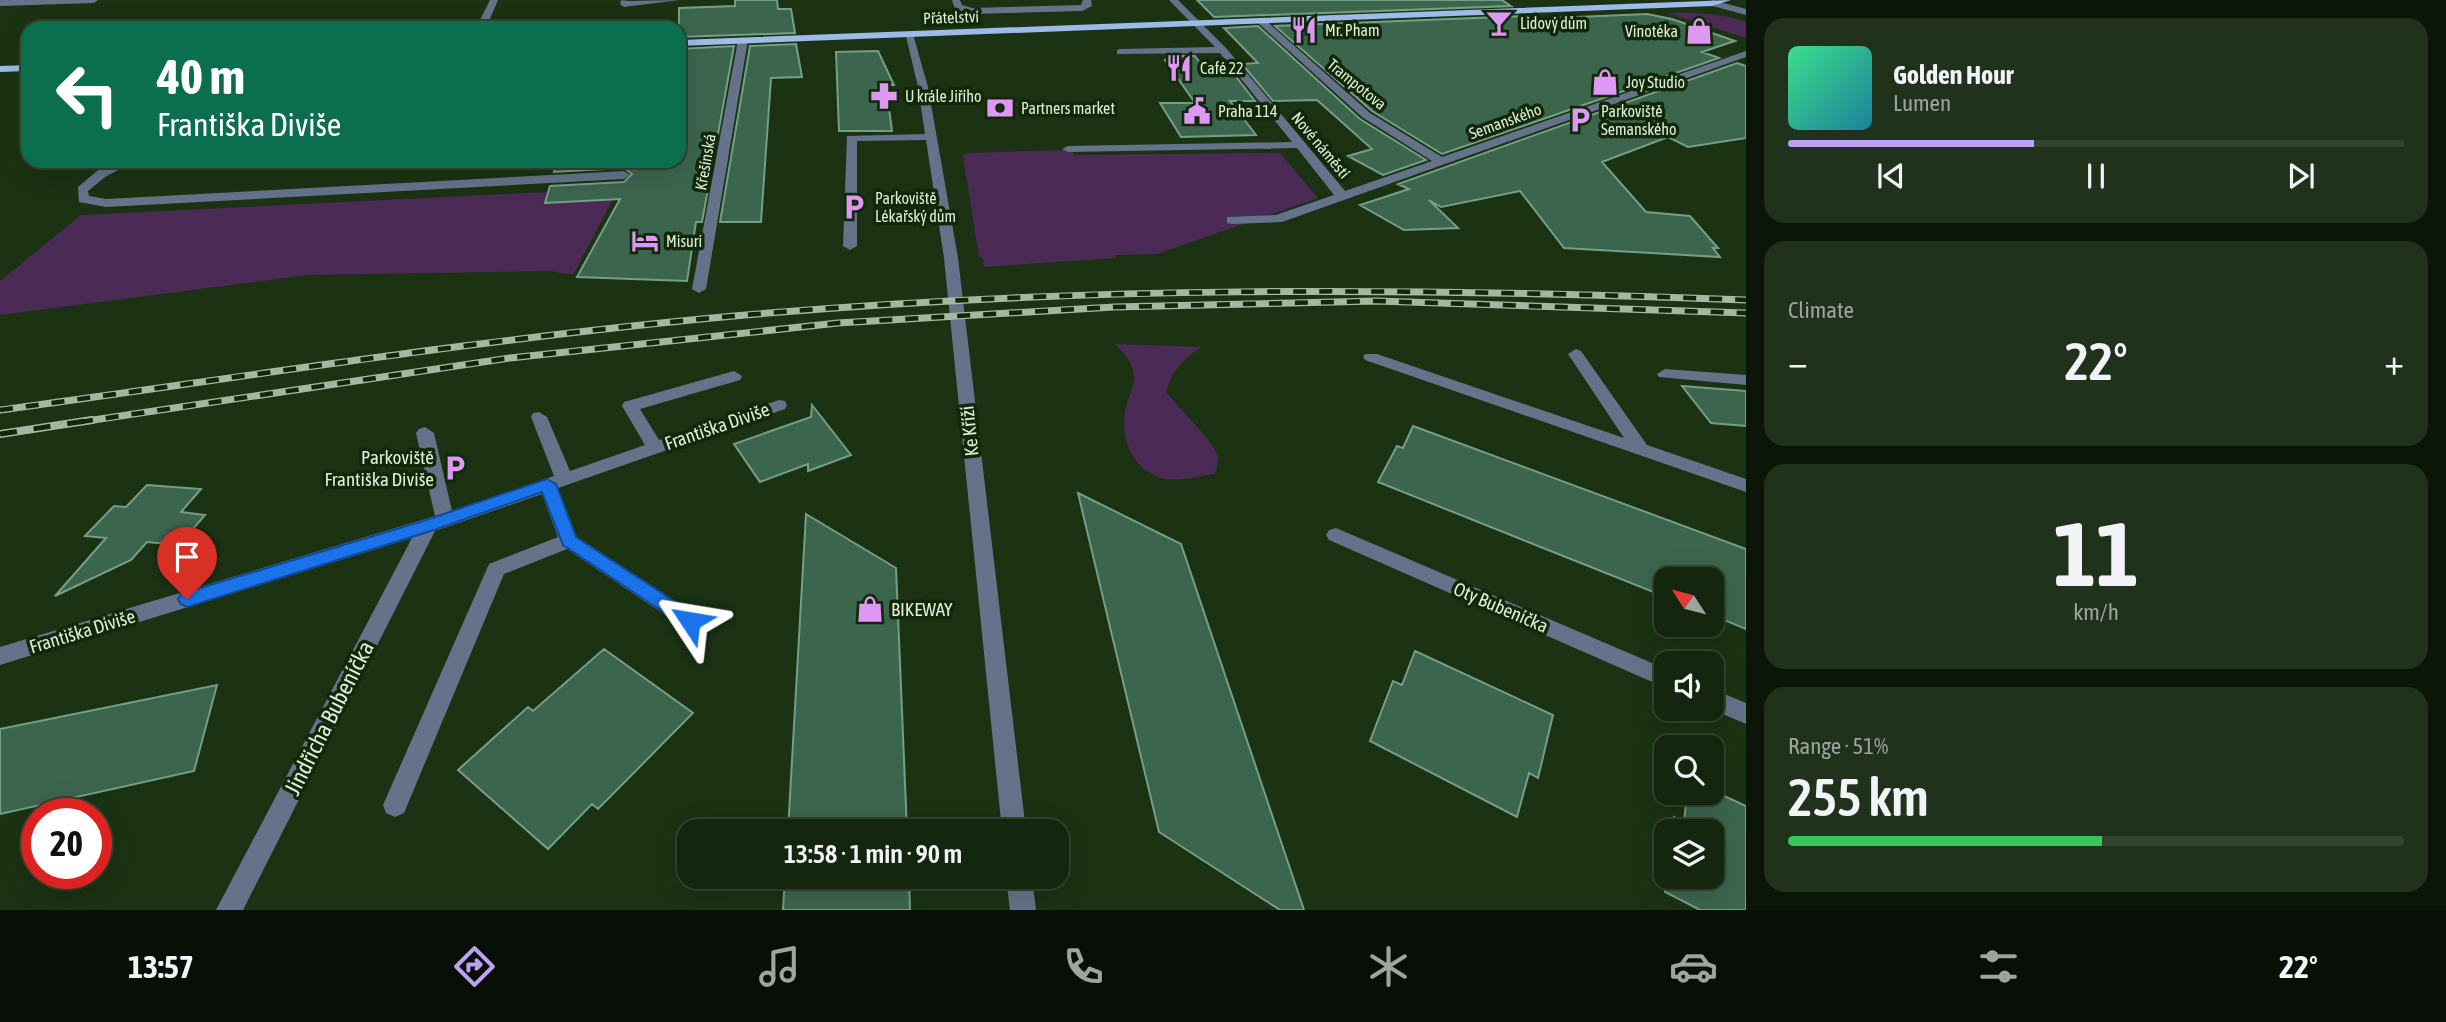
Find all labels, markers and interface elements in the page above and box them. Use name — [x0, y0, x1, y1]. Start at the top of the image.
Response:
street label: Přátelství — [923, 7, 980, 27]
bar icon: Lidový dům — [1484, 8, 1514, 38]
place label: Lidový dům — [1520, 14, 1587, 33]
restaurant icon: Mr. Pham — [1289, 15, 1319, 45]
shop icon: Vinotéka — [1684, 16, 1714, 46]
place label: Mr. Pham — [1325, 21, 1379, 39]
place label: Vinotéka — [1625, 22, 1678, 40]
text: 40 m — [157, 48, 245, 104]
icon: left — [42, 49, 133, 140]
restaurant icon: Café 22 — [1164, 53, 1194, 83]
street label: Trampotova — [1323, 55, 1390, 114]
place label: Café 22 — [1200, 59, 1244, 77]
text: Golden Hour — [1893, 60, 2013, 90]
shop icon: Joy Studio — [1590, 67, 1620, 97]
place label: Joy Studio — [1626, 73, 1685, 92]
pharmacy icon: U krále Jiřího — [869, 81, 899, 111]
place label: U krále Jiřího — [905, 87, 982, 105]
text: Lumen — [1893, 90, 1951, 116]
bank icon: Partners market — [985, 93, 1015, 123]
public building icon: Praha 114 — [1182, 96, 1212, 126]
place label: Partners market — [1021, 99, 1115, 117]
street label: Semanského — [1466, 100, 1544, 142]
place label: Praha 114 — [1218, 102, 1278, 120]
place label: Parkoviště Semanského — [1601, 102, 1677, 138]
parking icon: Parkoviště Semanského — [1565, 105, 1595, 135]
text: Františka Diviše — [157, 106, 341, 143]
street label: Nové náměstí — [1288, 108, 1354, 182]
street label: Křešínská — [691, 132, 719, 192]
icon: previous — [1872, 157, 1910, 195]
icon: pause — [2077, 157, 2115, 195]
icon: next — [2282, 157, 2320, 195]
place label: Parkoviště Lékařský dům — [875, 189, 956, 226]
parking icon: Parkoviště Lékařský dům — [839, 192, 869, 222]
hotel icon: Misuri — [630, 226, 660, 256]
place label: Misuri — [666, 232, 702, 250]
text: Climate — [1788, 297, 1854, 323]
text: 22° — [2064, 331, 2128, 391]
text: − — [1788, 340, 1808, 383]
text: + — [2384, 340, 2404, 383]
street label: Františka Diviše — [662, 398, 772, 454]
street label: Ke Kříži — [955, 405, 983, 457]
place label: Parkoviště Františka Diviše — [325, 446, 434, 490]
parking icon: Parkoviště Františka Diviše — [440, 453, 470, 483]
text: 11 — [2053, 501, 2139, 605]
pin — [157, 527, 217, 599]
icon: arrive — [168, 538, 206, 576]
north arrow — [1654, 567, 1724, 637]
map controls — [1654, 567, 1724, 889]
street label: Oty Bubeníčka — [1450, 577, 1552, 637]
position arrow — [653, 584, 727, 658]
shop icon: BIKEWAY — [855, 594, 885, 624]
place label: BIKEWAY — [891, 598, 953, 620]
text: km/h — [2073, 599, 2119, 625]
street label: Františka Diviše — [26, 604, 138, 658]
street label: Jindřicha Bubeníčka — [279, 637, 379, 799]
button: sound — [1654, 651, 1724, 721]
text: Range · 51% — [1788, 733, 1888, 759]
button: search — [1654, 735, 1724, 805]
text: 255 km — [1788, 767, 1929, 827]
speed limit sign: 20 — [21, 798, 112, 889]
button: layers — [1654, 819, 1724, 889]
text: 13:58 · 1 min · 90 m — [784, 839, 962, 869]
icon: directions — [450, 942, 499, 991]
icon: music — [755, 942, 804, 991]
icon: phone — [1059, 942, 1108, 991]
icon: climate — [1364, 942, 1413, 991]
icon: car — [1669, 942, 1718, 991]
icon: filters — [1974, 942, 2023, 991]
text: 13:57 — [128, 948, 194, 985]
text: 22° — [2279, 948, 2318, 985]

